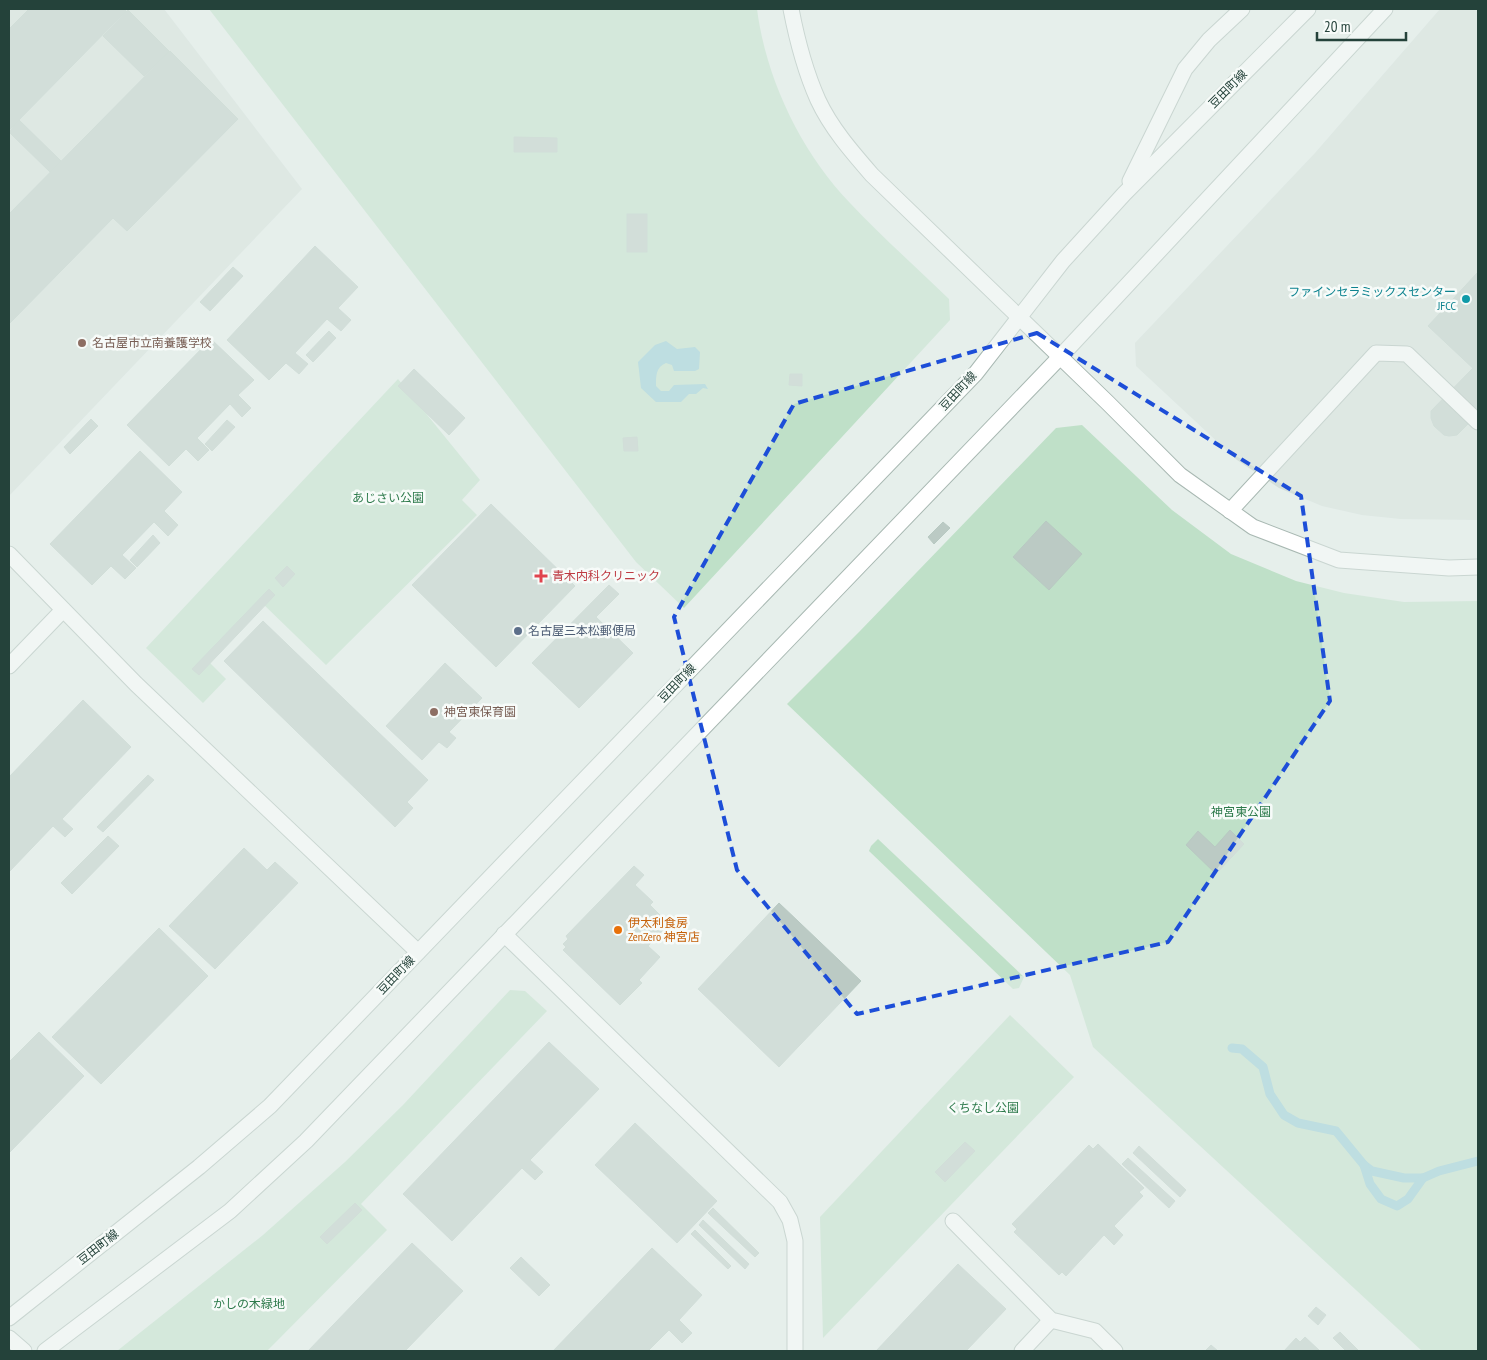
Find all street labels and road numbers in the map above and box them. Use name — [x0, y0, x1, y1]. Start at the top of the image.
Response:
street label: 豆田町線 — [1205, 66, 1250, 111]
street label: 豆田町線 — [936, 368, 979, 413]
street label: 豆田町線 — [655, 660, 699, 705]
street label: 豆田町線 — [374, 952, 418, 997]
street label: 豆田町線 — [74, 1226, 121, 1267]

